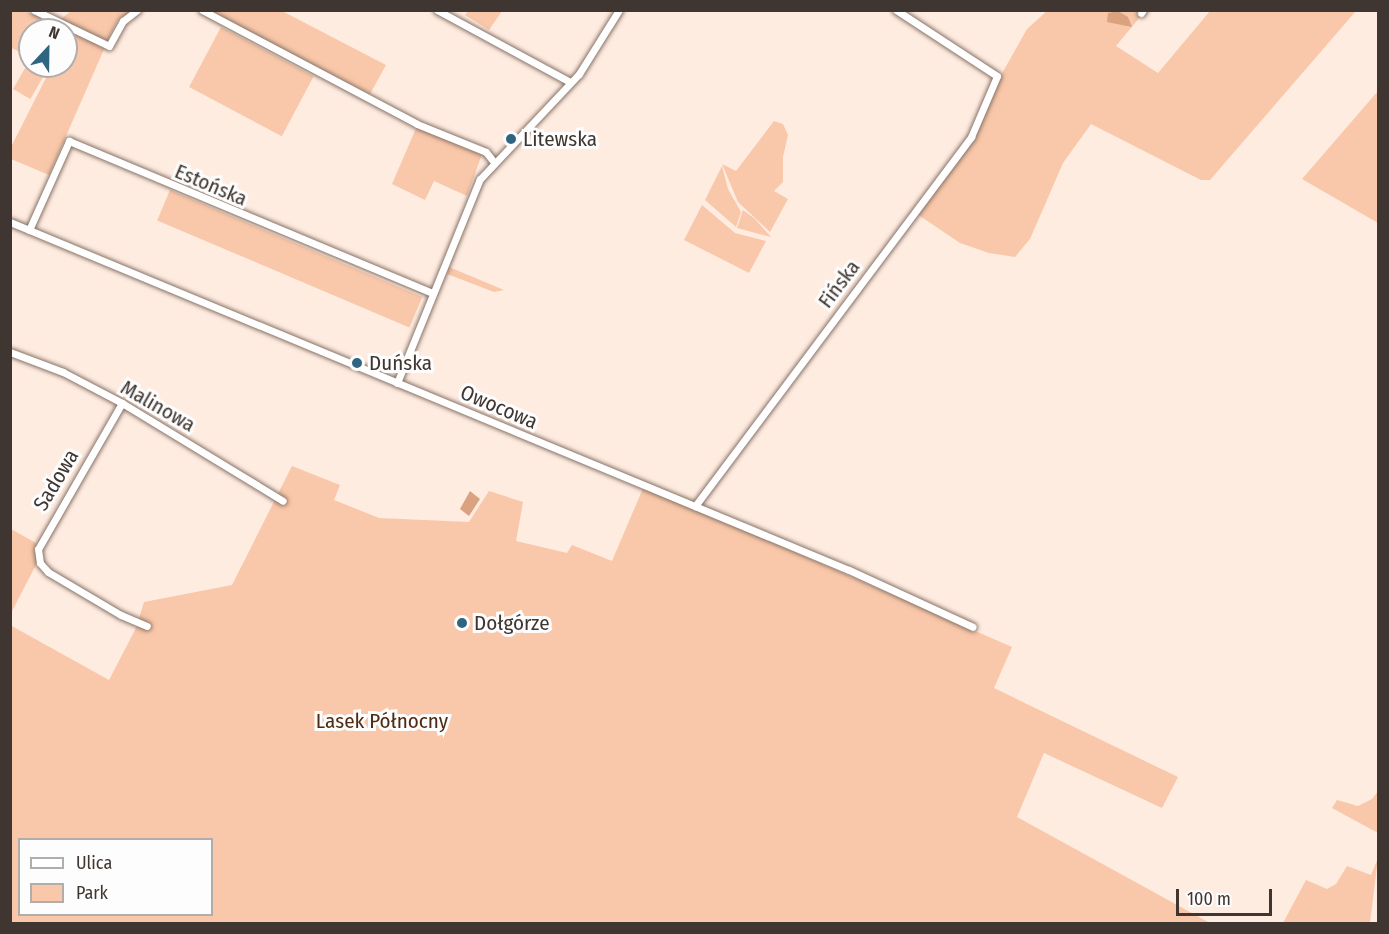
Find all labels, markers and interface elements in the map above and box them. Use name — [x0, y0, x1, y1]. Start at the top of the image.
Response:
north arrow — [18, 18, 78, 78]
text: N — [46, 22, 62, 43]
place label: Litewska — [523, 126, 597, 152]
marker: Litewska — [504, 132, 518, 146]
street label: Estońska — [171, 159, 251, 211]
street label: Fińska — [813, 255, 865, 313]
place label: Duńska — [369, 350, 432, 376]
marker: Duńska — [350, 356, 364, 370]
street label: Malinowa — [116, 375, 200, 437]
street label: Owocowa — [457, 379, 541, 435]
street label: Sadowa — [28, 445, 84, 515]
place label: Dołgórze — [474, 610, 550, 636]
marker: Dołgórze — [455, 616, 469, 630]
park label: Lasek Północny — [316, 708, 448, 734]
legend — [18, 838, 213, 916]
text: Ulica — [76, 852, 112, 874]
scale bar — [1179, 877, 1275, 915]
text: Park — [76, 882, 108, 904]
text: 100 m — [1187, 888, 1231, 910]

